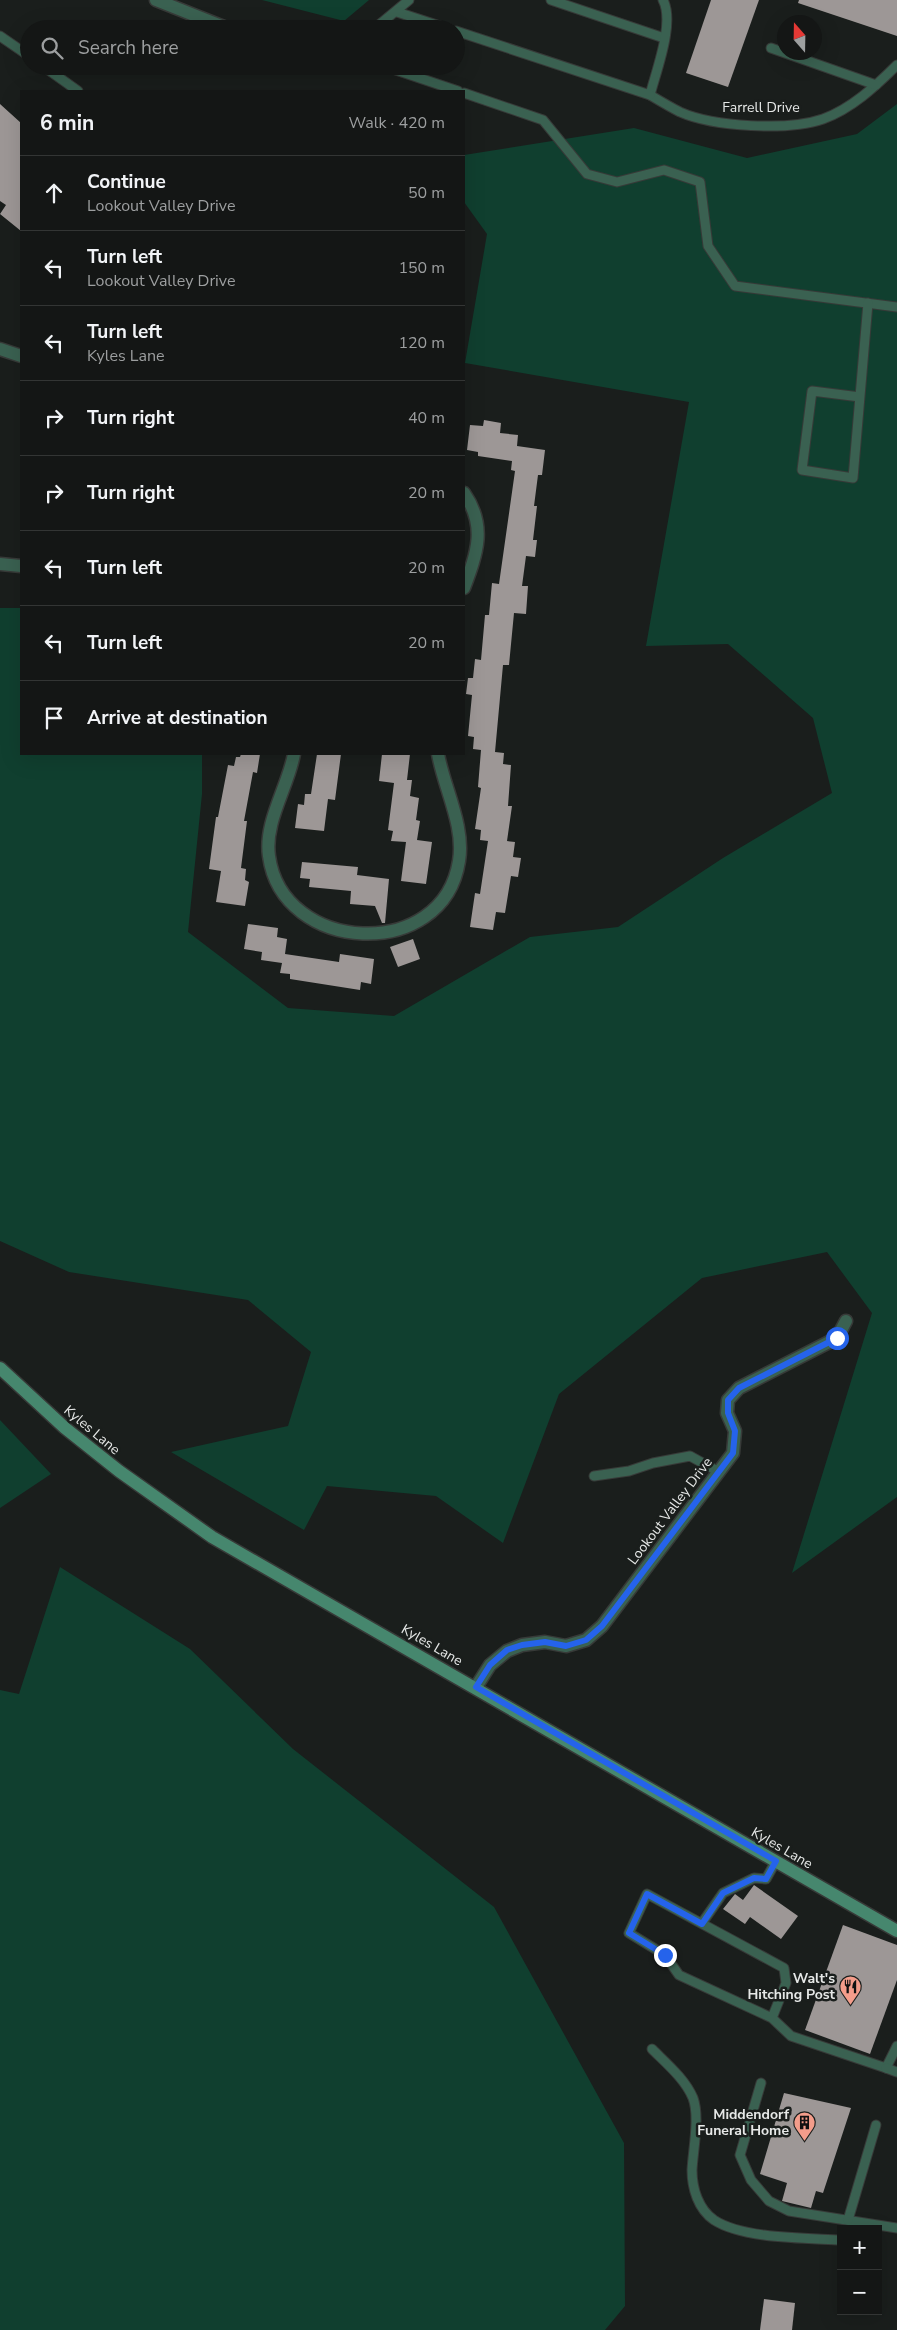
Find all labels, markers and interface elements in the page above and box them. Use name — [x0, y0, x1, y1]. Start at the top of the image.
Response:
north arrow — [777, 15, 822, 60]
search box — [20, 20, 465, 75]
icon: search — [38, 34, 66, 62]
text: Search here — [78, 35, 179, 61]
street label: Farrell Drive — [722, 98, 800, 117]
text: 6 min — [40, 109, 94, 137]
text: Walk · 420 m — [349, 112, 445, 134]
text: Continue — [87, 169, 166, 195]
icon: ahead — [40, 179, 68, 207]
text: 50 m — [408, 182, 445, 204]
text: Lookout Valley Drive — [87, 195, 235, 217]
text: Turn left — [87, 244, 162, 270]
icon: left — [40, 254, 68, 282]
text: 150 m — [398, 257, 445, 279]
text: Lookout Valley Drive — [87, 270, 235, 292]
text: Turn left — [87, 319, 162, 345]
icon: left — [40, 329, 68, 357]
text: 120 m — [398, 332, 445, 354]
text: Kyles Lane — [87, 345, 165, 367]
icon: right — [40, 404, 68, 432]
text: Turn right — [87, 405, 174, 431]
text: 40 m — [408, 407, 445, 429]
icon: right — [40, 479, 68, 507]
text: Turn right — [87, 480, 174, 506]
text: 20 m — [408, 482, 445, 504]
icon: left — [40, 554, 68, 582]
text: Turn left — [87, 555, 162, 581]
text: 20 m — [408, 557, 445, 579]
icon: left — [40, 629, 68, 657]
text: Turn left — [87, 630, 162, 656]
text: 20 m — [408, 632, 445, 654]
icon: arrive — [40, 704, 68, 732]
text: Arrive at destination — [87, 705, 268, 731]
route start — [826, 1327, 849, 1350]
street label: Kyles Lane — [60, 1401, 124, 1459]
street label: Lookout Valley Drive — [623, 1453, 717, 1569]
street label: Kyles Lane — [398, 1620, 466, 1670]
street label: Kyles Lane — [748, 1823, 816, 1873]
route end — [654, 1944, 677, 1967]
place label: Walt's Hitching Post — [748, 1969, 836, 2004]
restaurant icon: Walt's Hitching Post — [839, 1974, 863, 2005]
place label: Middendorf Funeral Home — [697, 2105, 790, 2140]
building icon: Middendorf Funeral Home — [793, 2110, 817, 2141]
map controls — [837, 2225, 882, 2315]
button: + — [837, 2225, 882, 2270]
button: − — [837, 2270, 882, 2315]

